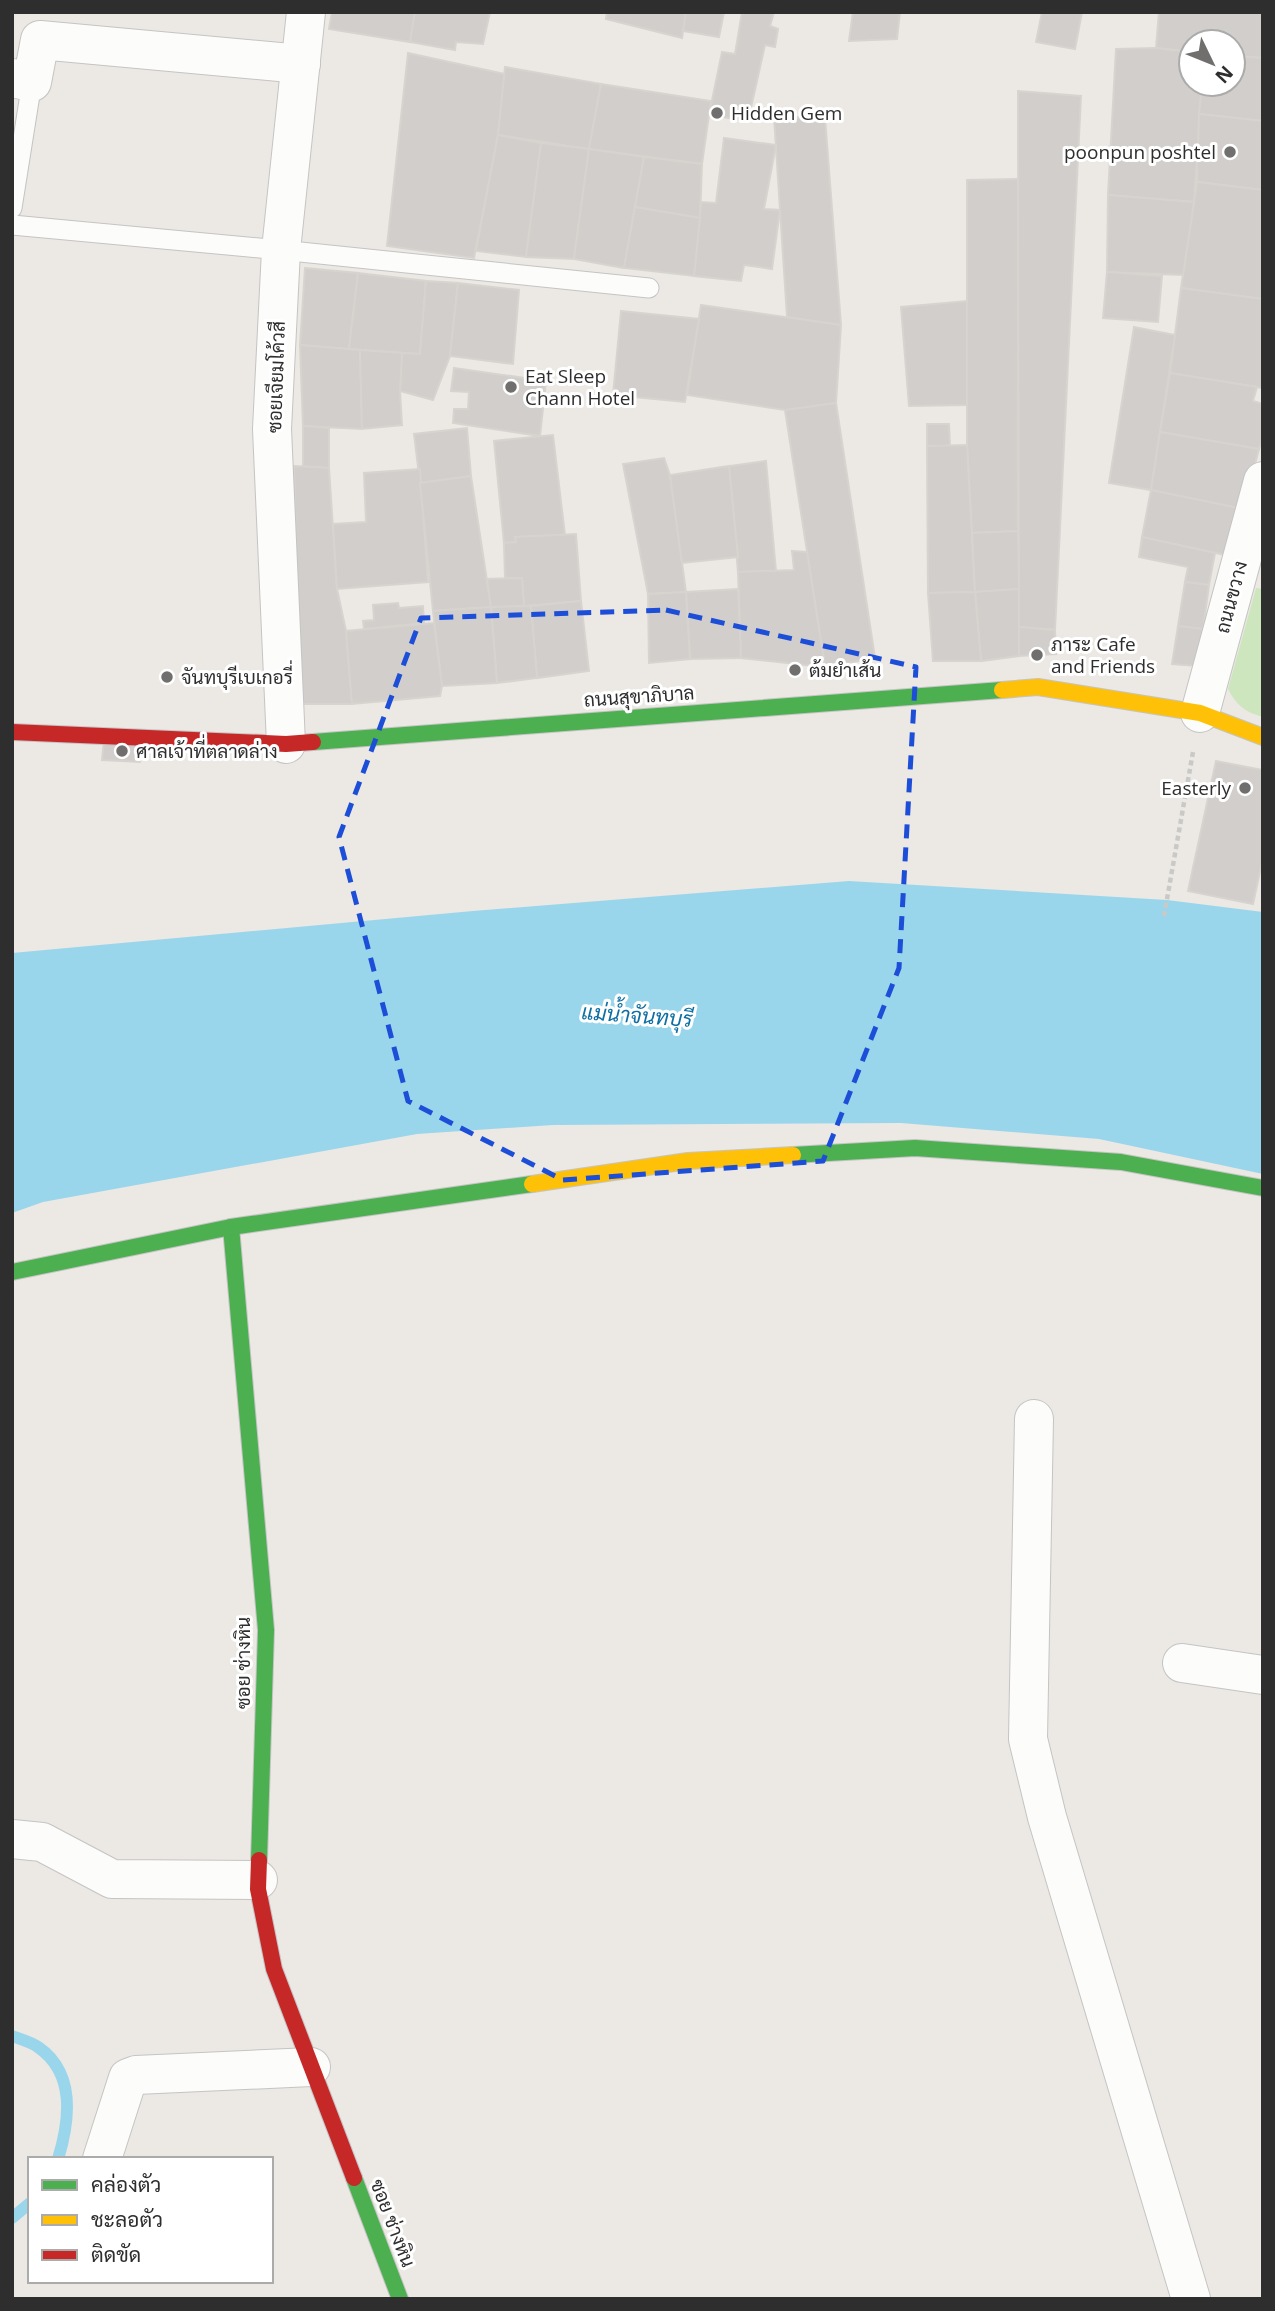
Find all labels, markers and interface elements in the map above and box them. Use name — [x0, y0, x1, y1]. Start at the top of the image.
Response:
north arrow — [1177, 28, 1247, 98]
text: N — [1210, 60, 1239, 89]
place label: Hidden Gem — [731, 100, 842, 126]
marker: Hidden Gem — [709, 105, 725, 121]
place label: poonpun poshtel — [1064, 139, 1216, 165]
marker: poonpun poshtel — [1222, 144, 1238, 160]
street label: ซอยเจียมโค้วสี — [261, 321, 291, 433]
place label: Eat Sleep Chann Hotel — [525, 363, 635, 411]
marker: Eat Sleep Chann Hotel — [503, 379, 519, 395]
street label: ถนนขวาง — [1209, 558, 1253, 636]
place label: ภาระ Cafe and Friends — [1051, 631, 1155, 679]
marker: ภาระ Cafe and Friends — [1029, 647, 1045, 663]
place label: ต้มยำเส้น — [809, 657, 881, 683]
place label: จันทบุรีเบเกอรี่ — [181, 660, 293, 690]
marker: ต้มยำเส้น — [787, 662, 803, 678]
marker: จันทบุรีเบเกอรี่ — [159, 669, 175, 685]
street label: ถนนสุขาภิบาล — [583, 679, 695, 713]
place label: ศาลเจ้าที่ตลาดล่าง — [136, 734, 278, 764]
marker: ศาลเจ้าที่ตลาดล่าง — [114, 743, 130, 759]
place label: Easterly — [1161, 775, 1231, 801]
marker: Easterly — [1237, 780, 1253, 796]
water label: แม่น้ำจันทบุรี — [581, 994, 696, 1034]
street label: ซอย ช่างหิน — [230, 1617, 256, 1709]
legend — [28, 2157, 273, 2283]
text: คล่องตัว — [91, 2170, 161, 2198]
street label: ซอย ช่างหิน — [364, 2175, 422, 2271]
text: ชะลอตัว — [91, 2205, 163, 2233]
text: ติดขัด — [91, 2240, 141, 2268]

